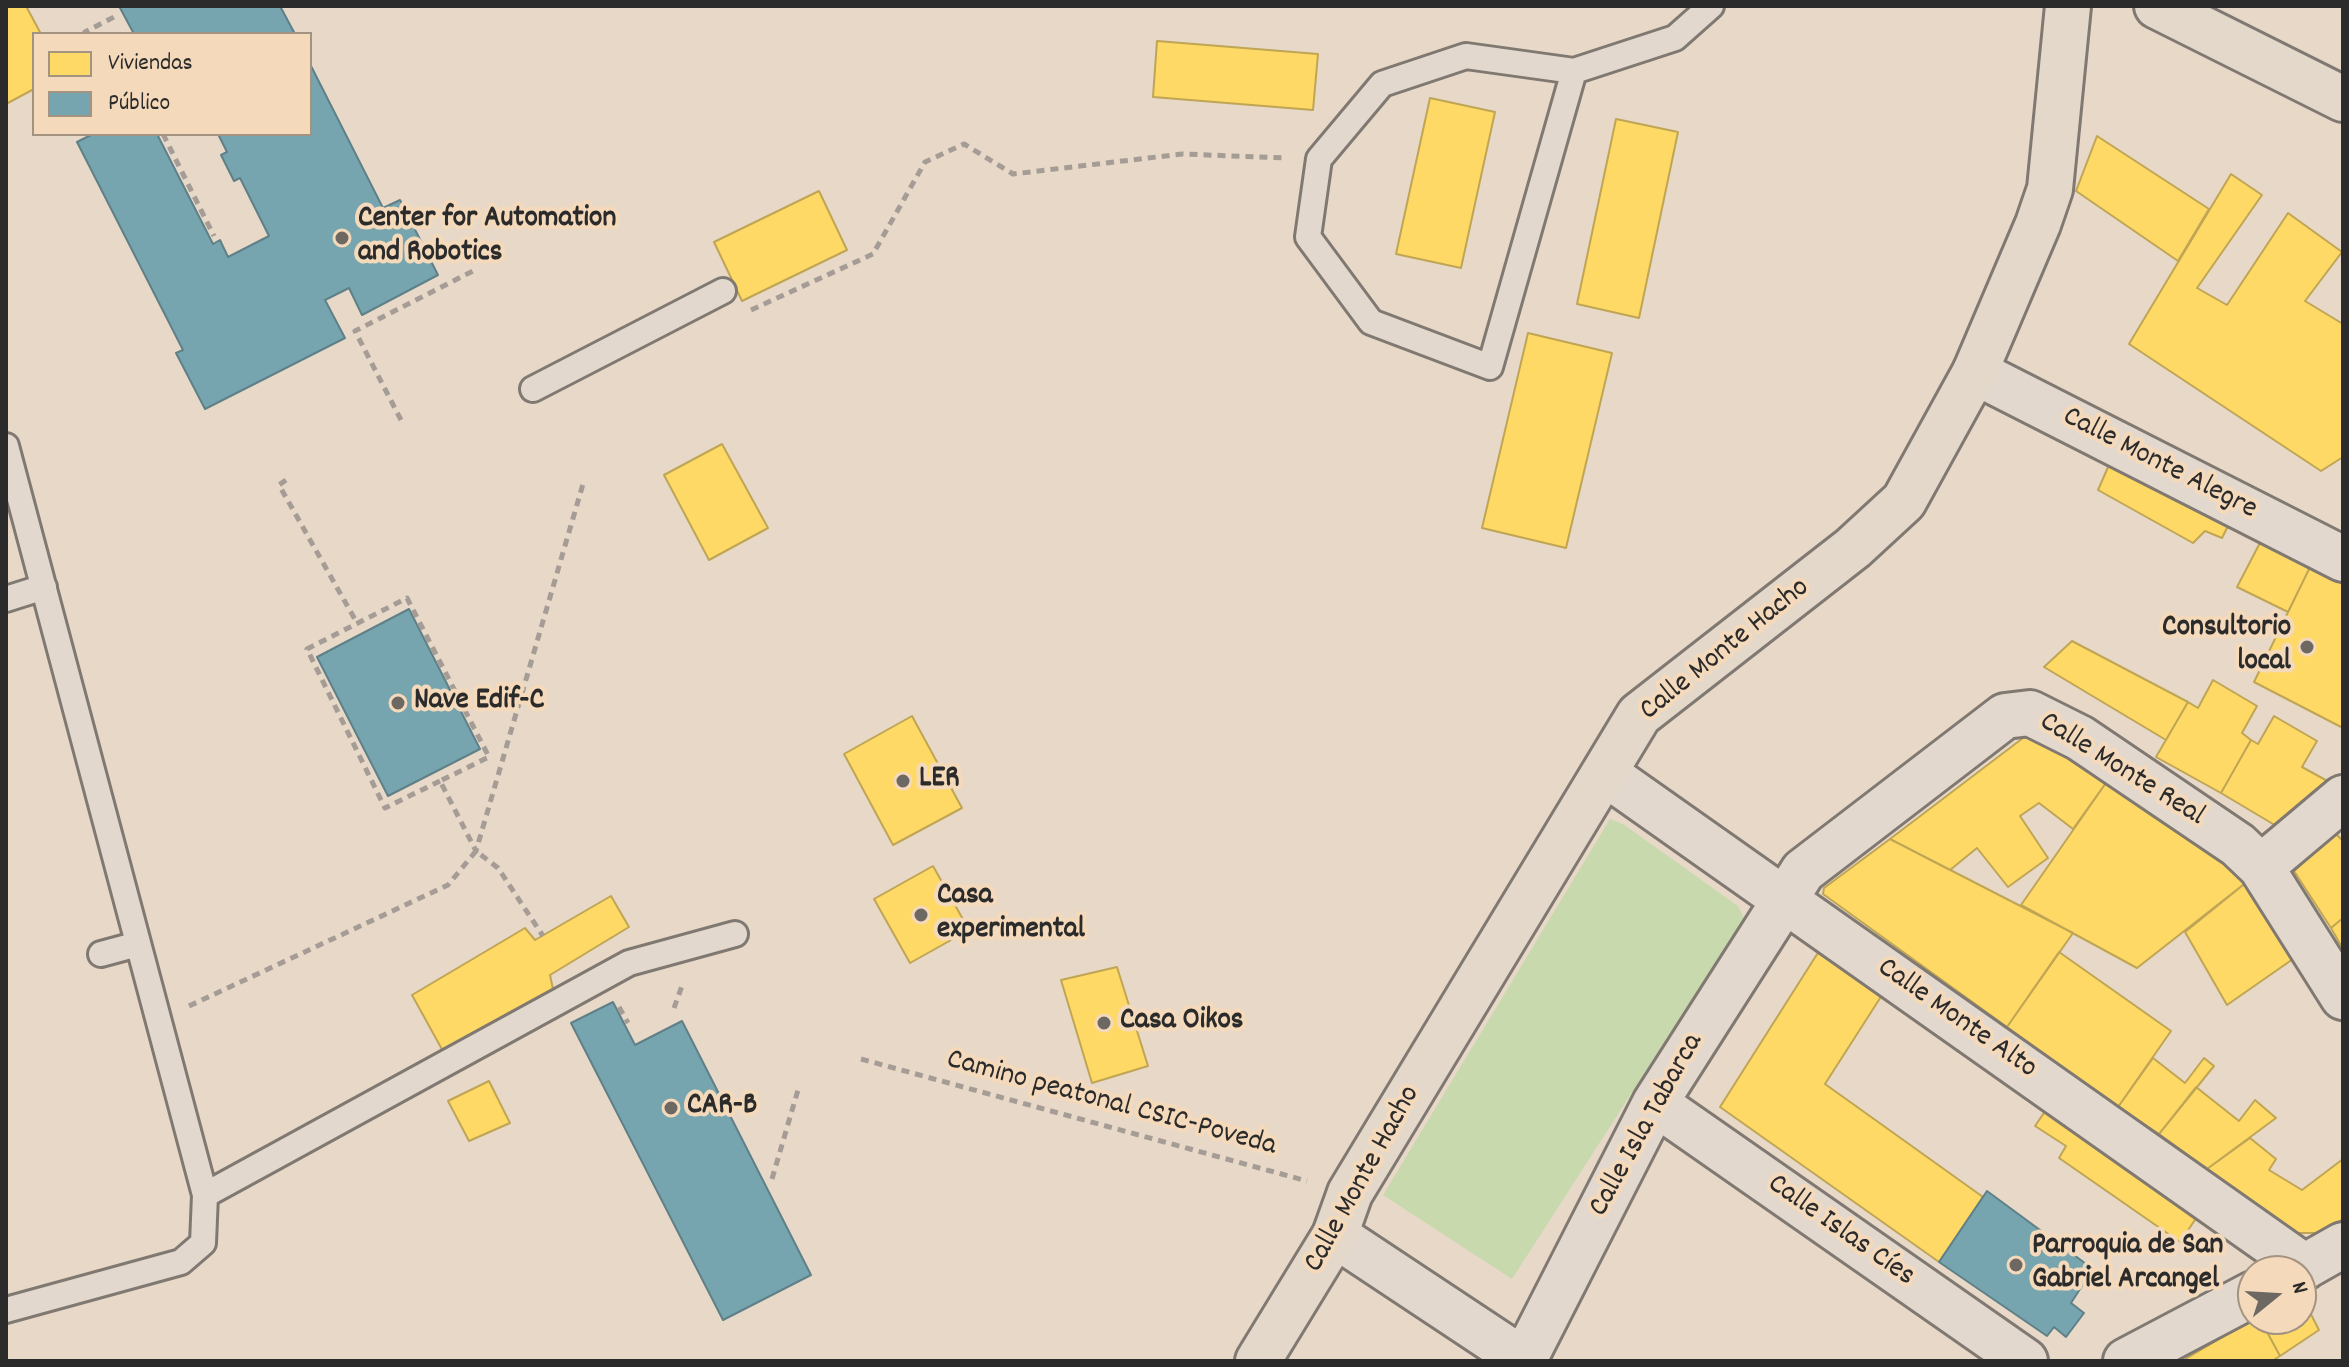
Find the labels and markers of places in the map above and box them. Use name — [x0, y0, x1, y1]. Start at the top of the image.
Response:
place label: Center for Automation and Robotics — [358, 203, 616, 274]
marker: Center for Automation and Robotics — [333, 229, 351, 247]
place label: Consultorio local — [2162, 612, 2291, 682]
marker: Consultorio local — [2298, 638, 2316, 656]
place label: Nave Edif-C — [414, 685, 544, 721]
marker: Nave Edif-C — [389, 694, 407, 712]
place label: LER — [919, 763, 959, 799]
marker: LER — [894, 772, 912, 790]
place label: Casa experimental — [937, 880, 1085, 950]
marker: Casa experimental — [912, 906, 930, 924]
place label: Casa Oikos — [1120, 1005, 1243, 1041]
marker: Casa Oikos — [1095, 1014, 1113, 1032]
place label: CAR-B — [687, 1090, 757, 1126]
marker: CAR-B — [662, 1099, 680, 1117]
place label: Parroquia de San Gabriel Arcangel — [2032, 1230, 2223, 1300]
marker: Parroquia de San Gabriel Arcangel — [2007, 1256, 2025, 1274]

